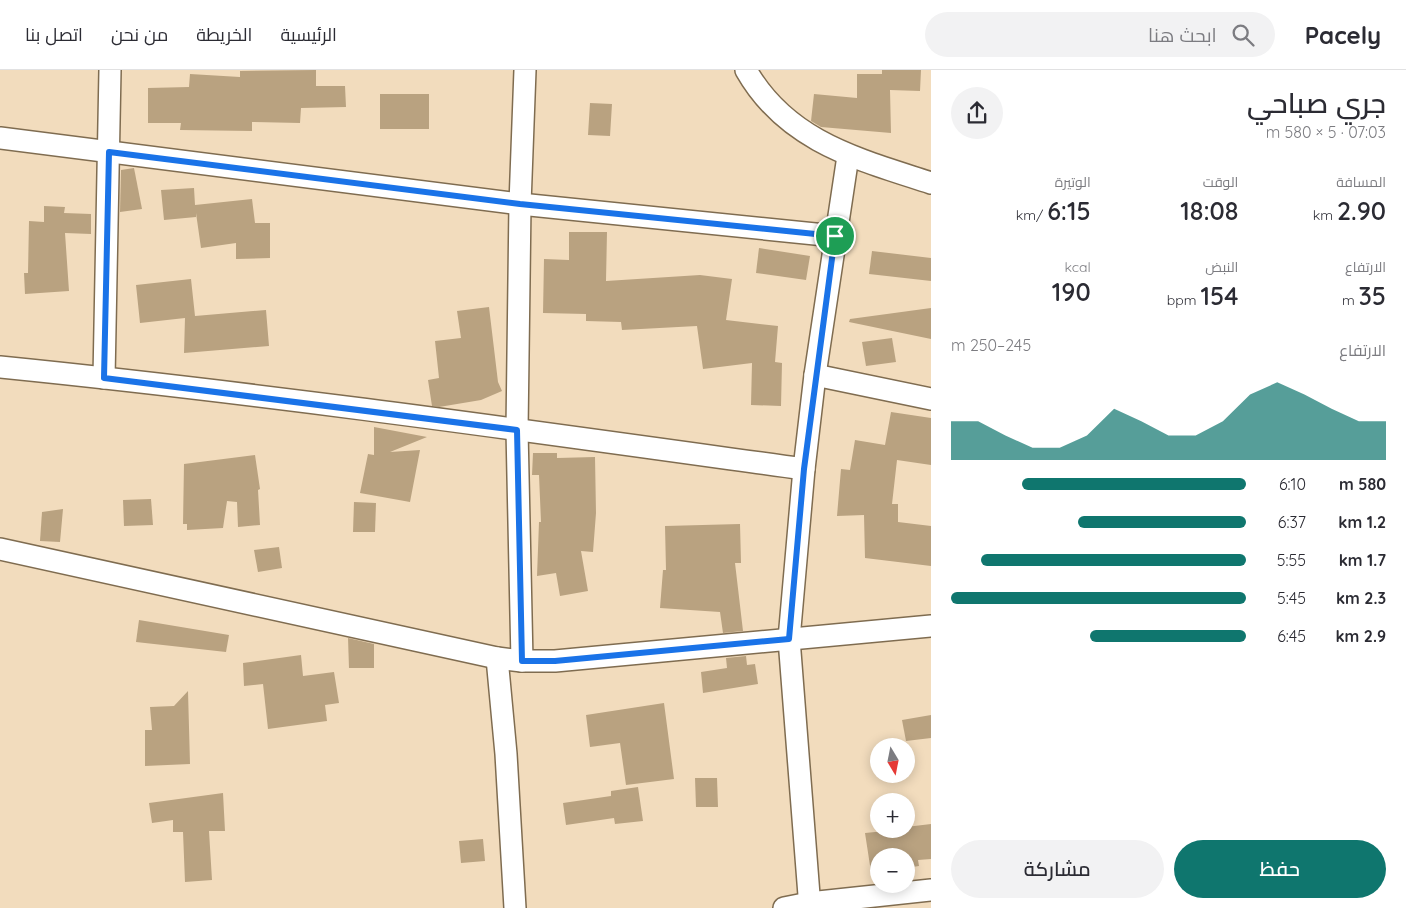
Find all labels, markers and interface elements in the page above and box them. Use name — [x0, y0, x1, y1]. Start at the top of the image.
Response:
search box — [925, 12, 1275, 57]
text: Pacely — [1305, 20, 1381, 50]
icon: search — [1229, 21, 1257, 49]
text: اتصل بنا — [25, 23, 83, 46]
text: من نحن — [111, 23, 168, 46]
text: الخريطة — [196, 23, 252, 46]
text: الرئيسية — [280, 23, 337, 46]
text: ابحث هنا — [1148, 23, 1217, 47]
text: جري صباحي — [1247, 85, 1386, 120]
button: share — [951, 87, 1003, 139]
text: 07:03 · 5 × 580 m — [1266, 122, 1386, 142]
text: الوتيرة — [1055, 173, 1091, 191]
text: الوقت — [1203, 173, 1238, 191]
text: المسافة — [1336, 173, 1386, 191]
text: 6:15 — [1047, 195, 1091, 226]
text: 18:08 — [1180, 195, 1238, 226]
text: 2.90 — [1337, 195, 1386, 226]
text: /km — [1016, 206, 1047, 224]
text: km — [1313, 206, 1337, 224]
pin — [814, 215, 856, 257]
icon: arrive — [821, 222, 849, 250]
text: kcal — [1065, 258, 1091, 276]
text: النبض — [1205, 258, 1238, 276]
text: الارتفاع — [1345, 258, 1386, 276]
text: 190 — [1052, 276, 1091, 307]
text: 154 — [1200, 280, 1238, 311]
text: 35 — [1359, 280, 1386, 311]
text: bpm — [1167, 291, 1200, 309]
text: m — [1342, 291, 1359, 309]
text: 245–250 m — [951, 335, 1031, 355]
text: الارتفاع — [1339, 340, 1386, 360]
text: 6:10 — [1279, 474, 1306, 494]
text: 580 m — [1339, 474, 1386, 494]
text: 6:37 — [1278, 512, 1306, 532]
text: 1.2 km — [1338, 512, 1386, 532]
text: 5:55 — [1277, 550, 1306, 570]
text: 1.7 km — [1339, 550, 1386, 570]
text: 5:45 — [1277, 588, 1306, 608]
text: 2.3 km — [1336, 588, 1386, 608]
text: 6:45 — [1277, 626, 1306, 646]
text: 2.9 km — [1335, 626, 1386, 646]
north arrow — [870, 738, 915, 782]
map controls — [870, 738, 915, 893]
button: + — [870, 793, 915, 838]
button: مشاركة — [951, 840, 1164, 898]
button: حفظ — [1174, 840, 1386, 898]
button: − — [870, 848, 915, 893]

